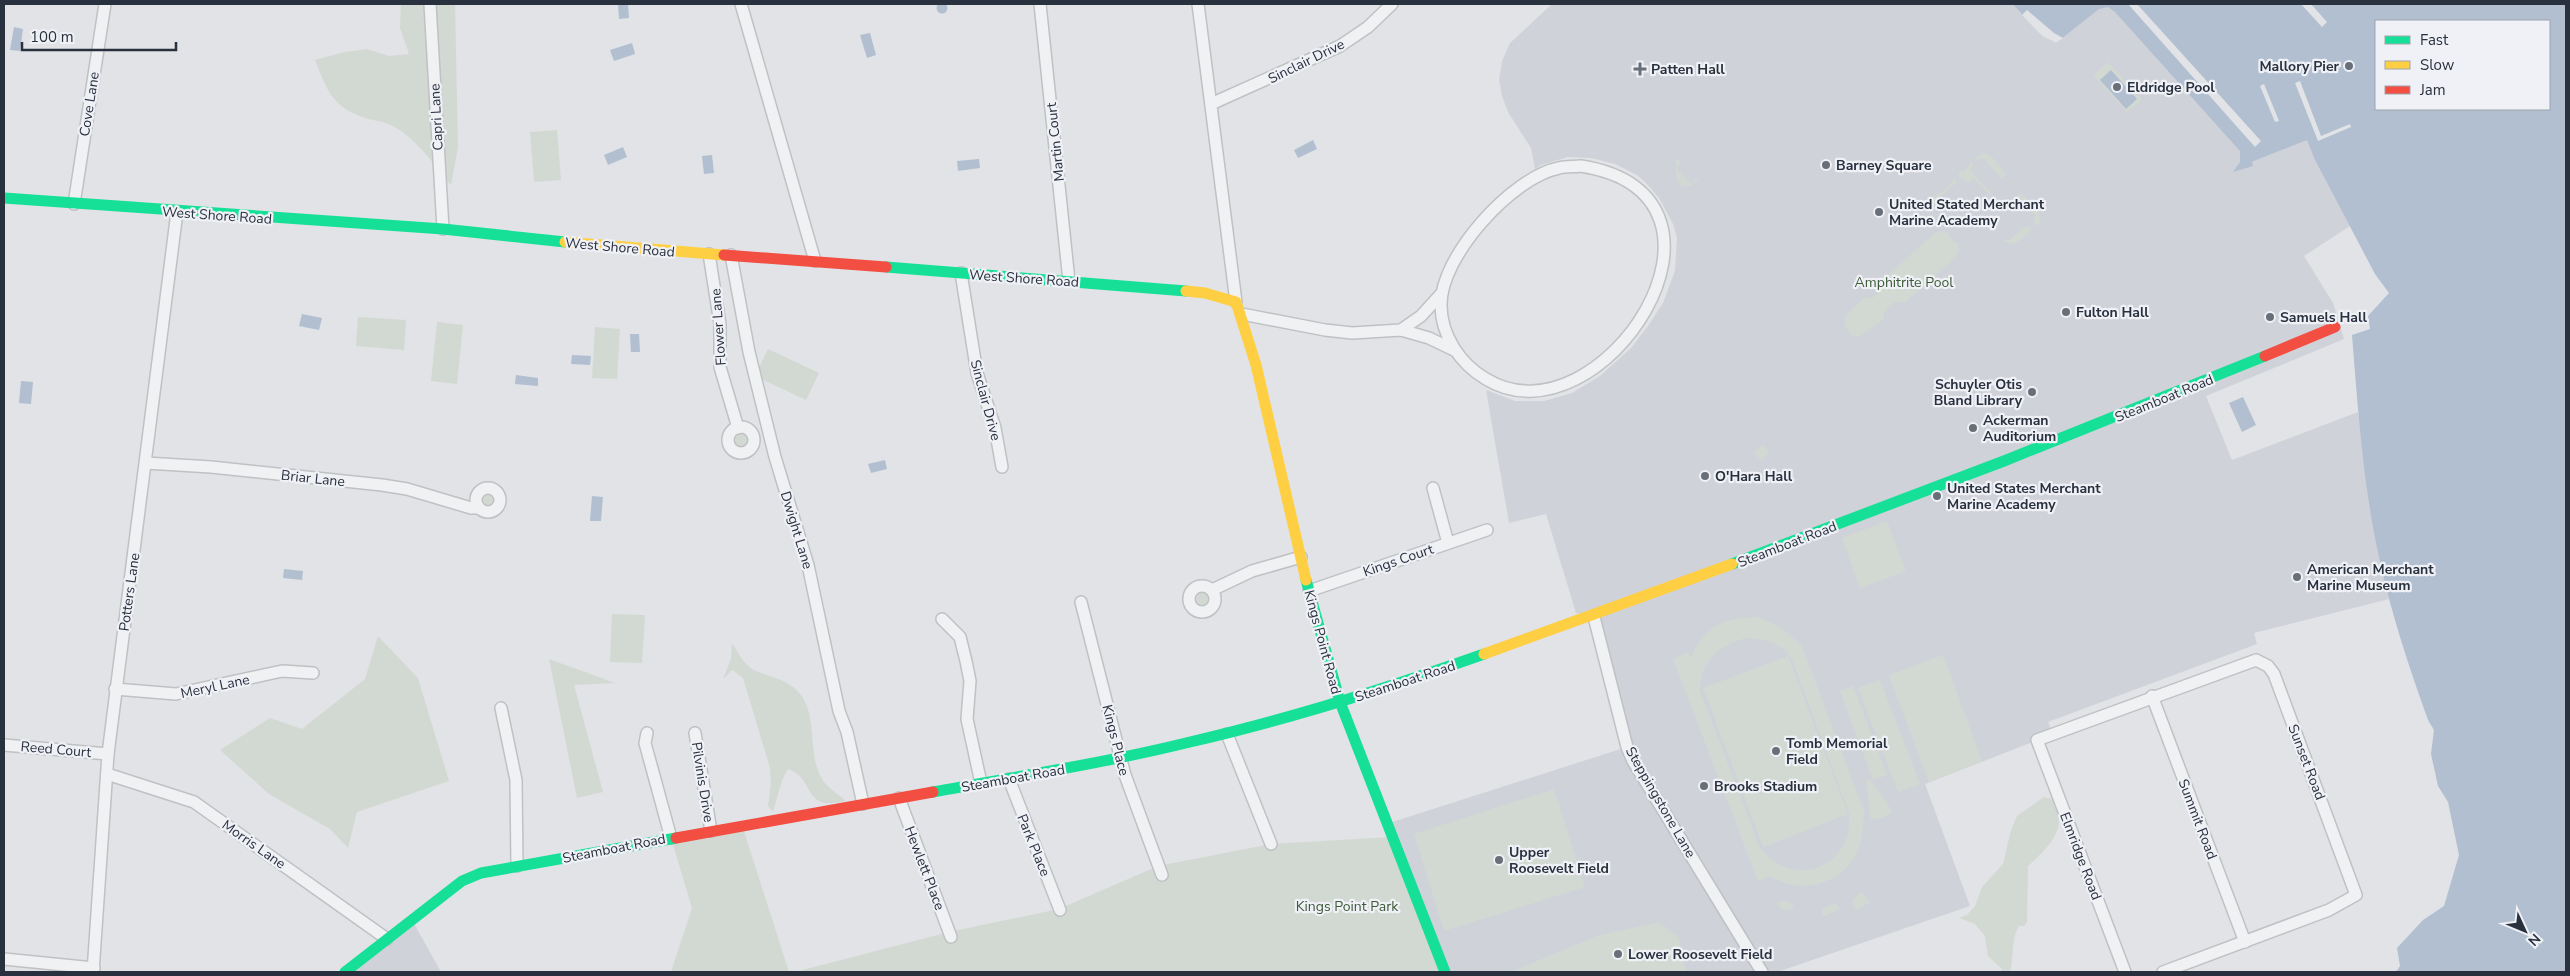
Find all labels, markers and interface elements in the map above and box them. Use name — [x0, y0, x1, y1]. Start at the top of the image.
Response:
scale bar — [22, 20, 176, 52]
legend — [2375, 20, 2550, 110]
text: 100 m — [30, 27, 74, 47]
text: Fast — [2420, 30, 2449, 50]
street label: Sinclair Drive — [1265, 35, 1348, 88]
text: Slow — [2420, 55, 2455, 75]
place label: Mallory Pier — [2259, 57, 2340, 76]
place label: Patten Hall — [1651, 60, 1725, 79]
marker: Mallory Pier — [2343, 60, 2355, 72]
marker: Patten Hall — [1633, 62, 1647, 76]
street label: Cove Lane — [75, 70, 104, 138]
place label: Eldridge Pool — [2127, 78, 2215, 97]
text: Jam — [2419, 80, 2446, 100]
marker: Eldridge Pool — [2111, 81, 2123, 93]
street label: Capri Lane — [425, 83, 448, 151]
street label: Martin Court — [1042, 101, 1069, 182]
place label: Barney Square — [1836, 156, 1932, 175]
marker: Barney Square — [1820, 159, 1832, 171]
place label: United Stated Merchant Marine Academy — [1889, 195, 2045, 230]
street label: West Shore Road — [161, 202, 273, 229]
marker: United Stated Merchant Marine Academy — [1873, 206, 1885, 218]
street label: West Shore Road — [564, 233, 676, 262]
street label: West Shore Road — [968, 265, 1080, 292]
park label: Amphitrite Pool — [1855, 273, 1954, 292]
street label: Flower Lane — [706, 288, 731, 366]
place label: Fulton Hall — [2076, 303, 2149, 322]
marker: Fulton Hall — [2060, 306, 2072, 318]
place label: Samuels Hall — [2280, 308, 2367, 327]
marker: Samuels Hall — [2264, 311, 2276, 323]
street label: Sinclair Drive — [966, 358, 1005, 443]
street label: Steamboat Road — [2112, 370, 2216, 427]
place label: Schuyler Otis Bland Library — [1934, 375, 2023, 410]
marker: Schuyler Otis Bland Library — [2026, 386, 2038, 398]
place label: Ackerman Auditorium — [1983, 411, 2056, 446]
marker: Ackerman Auditorium — [1967, 422, 1979, 434]
street label: Briar Lane — [280, 466, 346, 491]
place label: O'Hara Hall — [1715, 467, 1793, 486]
marker: O'Hara Hall — [1699, 470, 1711, 482]
place label: United States Merchant Marine Academy — [1947, 479, 2101, 514]
street label: Dwight Lane — [776, 489, 817, 571]
marker: United States Merchant Marine Academy — [1931, 490, 1943, 502]
street label: Steamboat Road — [1735, 517, 1839, 572]
street label: Kings Court — [1360, 540, 1436, 581]
street label: Potters Lane — [115, 552, 144, 632]
place label: American Merchant Marine Museum — [2307, 560, 2434, 595]
marker: American Merchant Marine Museum — [2291, 571, 2303, 583]
street label: Kings Point Road — [1299, 588, 1346, 696]
street label: Steamboat Road — [1352, 656, 1458, 707]
street label: Meryl Lane — [179, 670, 251, 703]
street label: Kings Place — [1098, 703, 1134, 778]
street label: Sunset Road — [2283, 722, 2330, 803]
place label: Tomb Memorial Field — [1786, 734, 1888, 769]
street label: Reed Court — [20, 737, 92, 762]
street label: Pilvinis Drive — [687, 740, 718, 824]
street label: Steppingstone Lane — [1621, 743, 1700, 861]
marker: Tomb Memorial Field — [1770, 745, 1782, 757]
street label: Steamboat Road — [960, 760, 1066, 797]
street label: Summit Road — [2173, 776, 2222, 862]
place label: Brooks Stadium — [1714, 777, 1817, 796]
marker: Brooks Stadium — [1698, 780, 1710, 792]
street label: Elmridge Road — [2055, 810, 2106, 903]
street label: Park Place — [1012, 811, 1055, 879]
street label: Morris Lane — [218, 815, 289, 873]
street label: Hewlett Place — [900, 823, 949, 913]
street label: Steamboat Road — [561, 829, 667, 868]
place label: Upper Roosevelt Field — [1509, 843, 1609, 878]
marker: Upper Roosevelt Field — [1493, 854, 1505, 866]
park label: Kings Point Park — [1296, 897, 1399, 916]
north arrow — [2500, 906, 2550, 956]
text: N — [2524, 929, 2544, 950]
place label: Lower Roosevelt Field — [1628, 945, 1772, 964]
marker: Lower Roosevelt Field — [1612, 948, 1624, 960]

